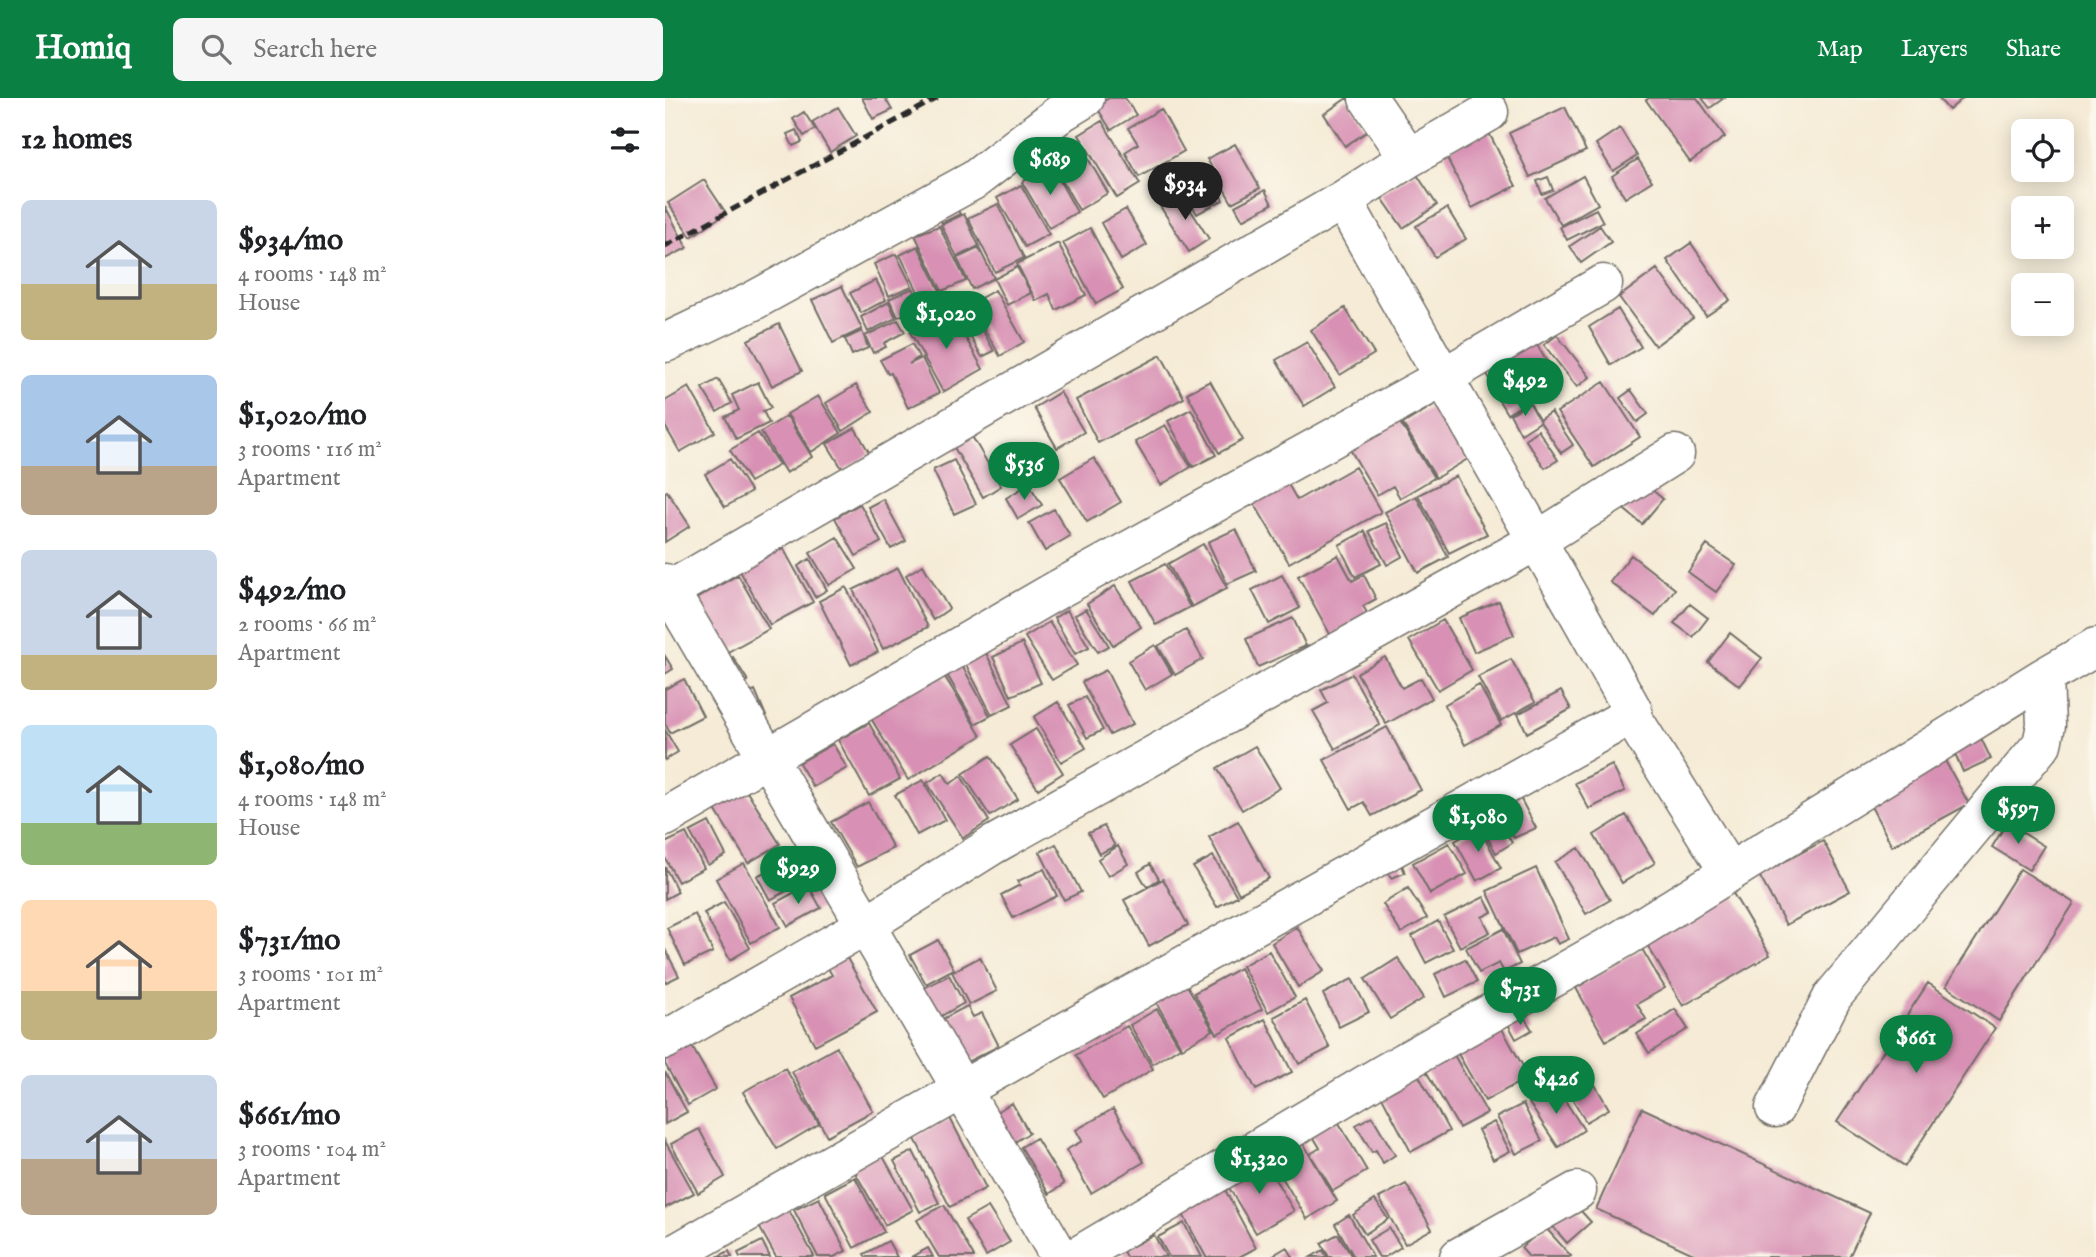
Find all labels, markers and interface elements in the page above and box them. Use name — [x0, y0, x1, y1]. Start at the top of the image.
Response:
search box — [173, 18, 663, 81]
text: Homiq — [35, 28, 131, 70]
icon: search — [197, 30, 235, 68]
text: Search here — [253, 33, 377, 66]
text: Map — [1817, 34, 1863, 65]
text: Layers — [1901, 34, 1968, 65]
text: Share — [2006, 34, 2061, 65]
map controls — [2011, 119, 2074, 336]
button: locate — [2011, 119, 2074, 182]
text: 12 homes — [21, 121, 132, 159]
icon: filters — [606, 121, 644, 159]
pin: $689 — [1009, 138, 1091, 197]
text: $689 — [1029, 145, 1071, 174]
pin: $934 — [1144, 162, 1226, 222]
text: $934 — [1164, 170, 1206, 199]
button: + — [2011, 196, 2074, 259]
text: $934/mo — [238, 222, 343, 260]
icon: home — [77, 228, 161, 312]
text: 4 rooms · 148 m² — [238, 260, 387, 289]
button: − — [2011, 273, 2074, 336]
text: House — [238, 289, 300, 318]
pin: $1,020 — [889, 292, 1003, 351]
text: $1,020 — [916, 299, 976, 328]
pin: $492 — [1484, 358, 1566, 418]
text: $492 — [1503, 366, 1547, 395]
text: $1,020/mo — [238, 397, 367, 435]
icon: home — [77, 403, 161, 487]
text: 3 rooms · 116 m² — [238, 435, 382, 464]
pin: $536 — [983, 442, 1065, 502]
text: $536 — [1004, 450, 1044, 479]
text: Apartment — [238, 464, 341, 493]
text: $492/mo — [238, 572, 346, 610]
icon: home — [77, 578, 161, 662]
text: 2 rooms · 66 m² — [238, 610, 377, 639]
text: Apartment — [238, 639, 341, 668]
text: $1,080/mo — [238, 747, 364, 785]
icon: home — [77, 753, 161, 837]
text: 4 rooms · 148 m² — [238, 785, 387, 814]
pin: $597 — [1977, 786, 2059, 846]
pin: $1,080 — [1421, 794, 1535, 854]
text: $597 — [1997, 794, 2039, 823]
text: $1,080 — [1448, 802, 1508, 831]
text: House — [238, 814, 300, 843]
pin: $929 — [757, 846, 839, 906]
text: $929 — [776, 854, 820, 883]
text: $731/mo — [238, 922, 340, 960]
icon: home — [77, 928, 161, 1012]
text: 3 rooms · 101 m² — [238, 960, 383, 989]
pin: $731 — [1479, 968, 1561, 1027]
text: $731 — [1500, 975, 1540, 1004]
text: Apartment — [238, 989, 341, 1018]
pin: $661 — [1875, 1016, 1957, 1075]
text: $661 — [1896, 1023, 1936, 1052]
pin: $426 — [1515, 1056, 1597, 1116]
text: $426 — [1534, 1064, 1578, 1093]
text: $661/mo — [238, 1097, 340, 1135]
icon: home — [77, 1103, 161, 1187]
text: 3 rooms · 104 m² — [238, 1135, 386, 1164]
pin: $1,320 — [1202, 1136, 1316, 1196]
text: $1,320 — [1230, 1144, 1288, 1173]
text: Apartment — [238, 1164, 341, 1193]

